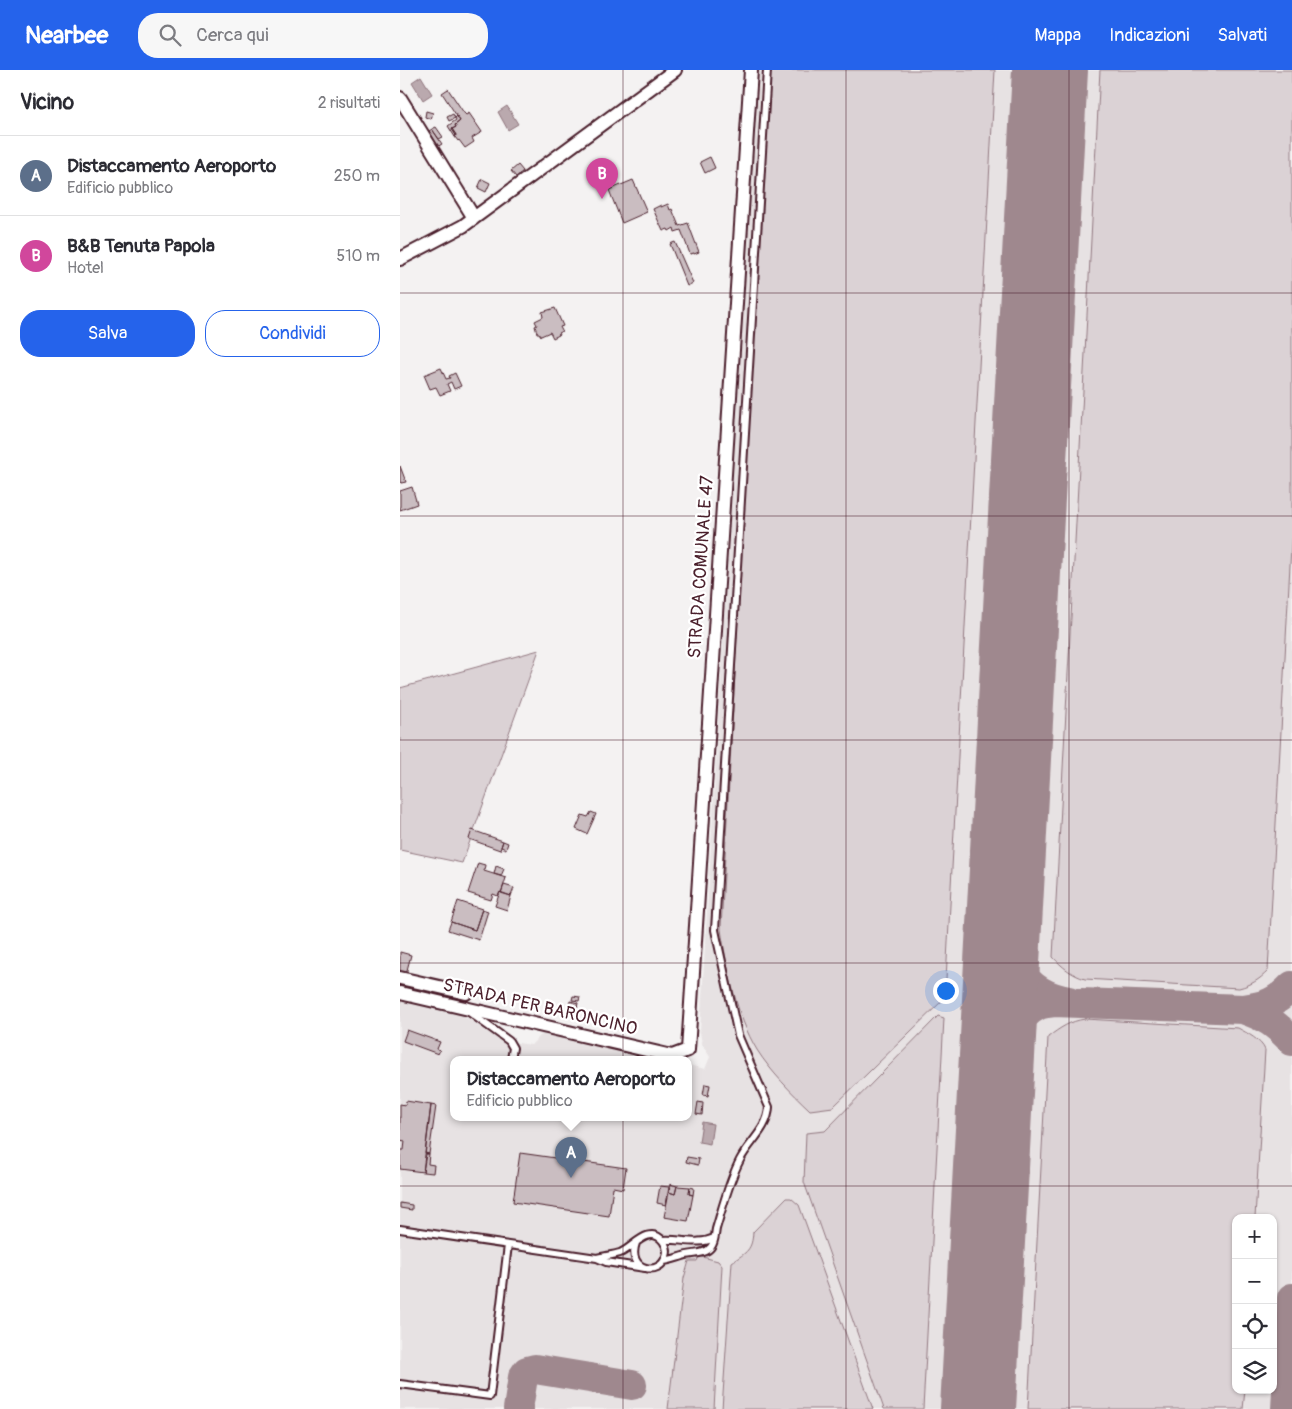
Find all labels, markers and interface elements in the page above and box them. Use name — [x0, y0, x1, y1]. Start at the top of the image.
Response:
search box — [138, 13, 488, 58]
text: Nearbee — [25, 21, 108, 50]
icon: search — [156, 21, 184, 49]
text: Cerca qui — [196, 23, 269, 47]
text: Mappa — [1034, 24, 1081, 47]
text: Indicazioni — [1109, 24, 1189, 47]
text: Salvati — [1217, 24, 1267, 47]
text: Vicino — [20, 89, 74, 116]
text: 2 risultati — [318, 93, 380, 113]
text: Distaccamento Aeroporto — [67, 154, 276, 178]
pin: B — [586, 158, 618, 199]
text: A — [31, 166, 41, 186]
text: 250 m — [334, 166, 380, 186]
text: Edificio pubblico — [67, 178, 173, 198]
text: B&B Tenuta Papola — [67, 234, 215, 258]
text: B — [31, 246, 41, 266]
text: 510 m — [336, 246, 380, 266]
text: Hotel — [67, 258, 104, 278]
button: Salva — [20, 310, 195, 357]
button: Condividi — [205, 310, 380, 357]
street label: STRADA COMUNALE 47 — [683, 474, 719, 659]
street label: STRADA PER BARONCINO — [441, 973, 639, 1041]
your location — [933, 978, 959, 1004]
popup — [450, 1056, 692, 1121]
text: Distaccamento Aeroporto — [466, 1067, 676, 1091]
text: Edificio pubblico — [466, 1091, 573, 1111]
pin: A — [555, 1137, 587, 1178]
map controls — [1232, 1214, 1277, 1394]
button: + — [1232, 1214, 1277, 1259]
button: − — [1232, 1259, 1277, 1304]
button: locate — [1232, 1304, 1277, 1349]
button: layers — [1232, 1349, 1277, 1394]

